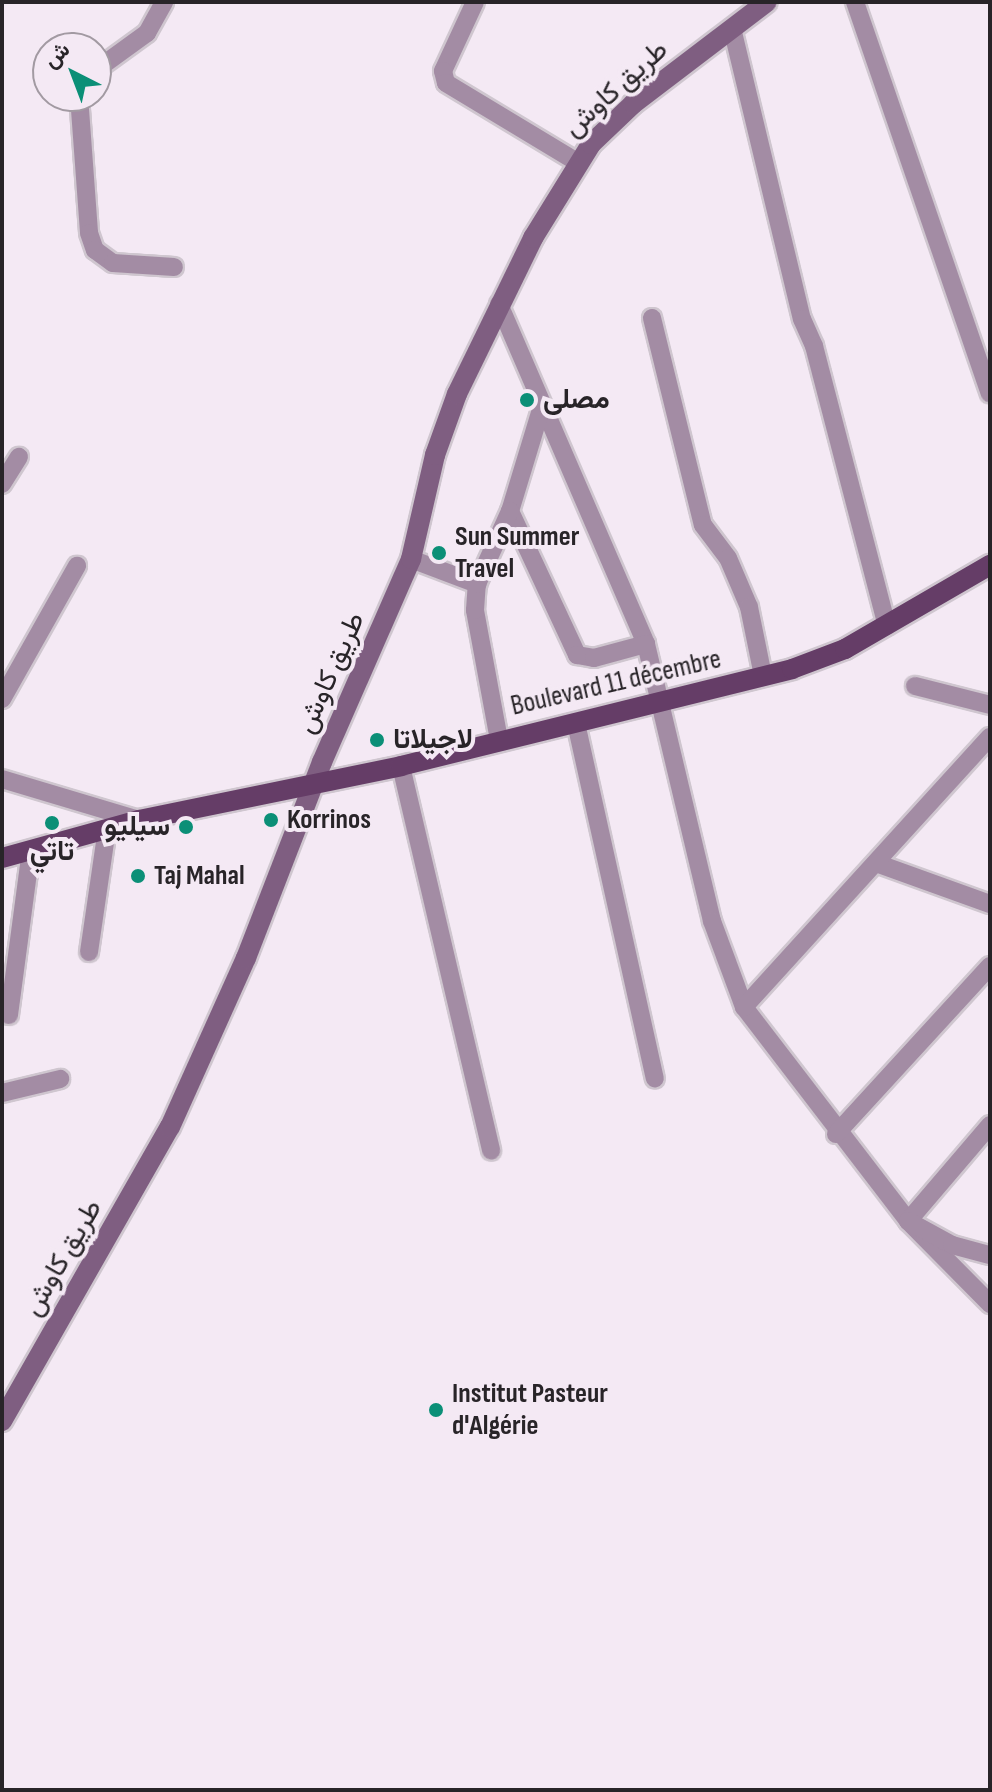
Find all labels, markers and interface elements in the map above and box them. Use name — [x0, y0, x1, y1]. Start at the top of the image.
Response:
north arrow — [32, 32, 112, 112]
street label: طريق كاوش — [557, 33, 675, 145]
text: ش — [38, 36, 76, 74]
place label: مصلى — [543, 383, 610, 417]
marker: مصلى — [518, 391, 536, 409]
place label: Sun Summer Travel — [455, 520, 579, 586]
marker: Sun Summer Travel — [430, 544, 448, 562]
street label: طريق كاوش — [289, 607, 373, 739]
street label: Boulevard 11 décembre — [508, 642, 724, 724]
place label: لاجيلاتا — [393, 723, 473, 757]
marker: لاجيلاتا — [368, 731, 386, 749]
place label: Korrinos — [287, 803, 371, 837]
place label: سيليو — [104, 810, 170, 844]
marker: Korrinos — [262, 811, 280, 829]
marker: تاتي — [43, 814, 61, 832]
marker: سيليو — [177, 818, 195, 836]
place label: تاتي — [30, 835, 74, 869]
place label: Taj Mahal — [154, 859, 245, 893]
marker: Taj Mahal — [129, 867, 147, 885]
street label: طريق كاوش — [16, 1194, 110, 1322]
place label: Institut Pasteur d'Algérie — [452, 1377, 608, 1443]
marker: Institut Pasteur d'Algérie — [427, 1401, 445, 1419]

